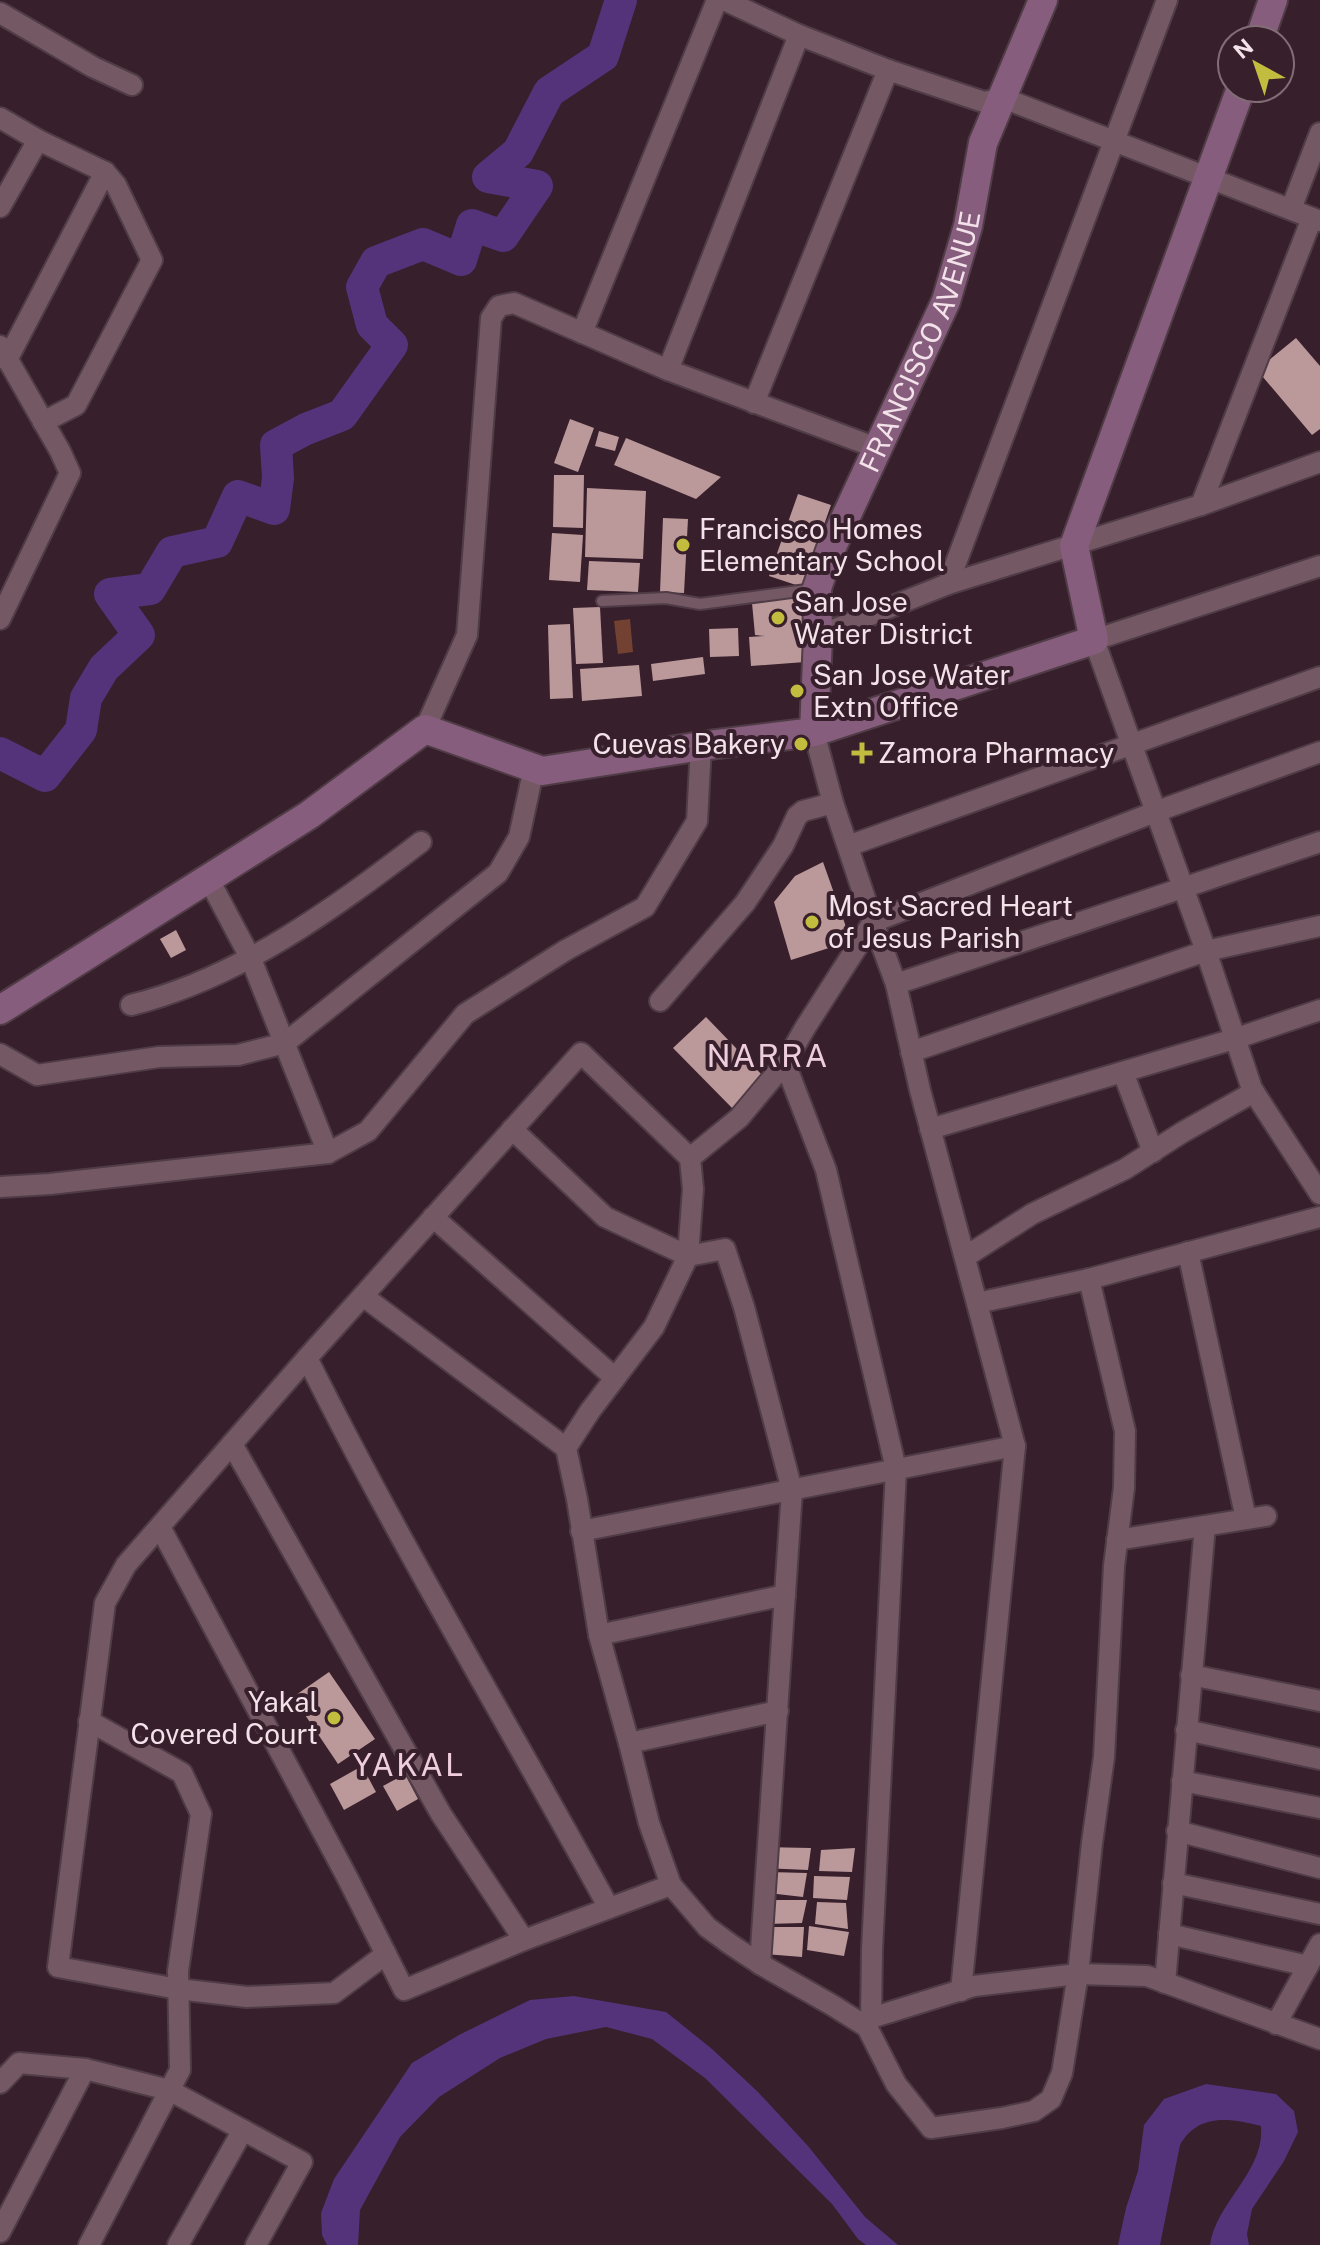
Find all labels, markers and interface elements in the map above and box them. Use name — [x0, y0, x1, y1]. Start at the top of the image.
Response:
north arrow — [1216, 24, 1296, 104]
text: N — [1228, 33, 1258, 64]
street label: FRANCISCO AVENUE — [852, 208, 986, 477]
place label: Francisco Homes Elementary School — [699, 512, 945, 577]
marker: Francisco Homes Elementary School — [674, 536, 692, 554]
place label: San Jose Water District — [794, 585, 973, 650]
marker: San Jose Water District — [769, 609, 787, 627]
place label: San Jose Water Extn Office — [813, 658, 1010, 723]
marker: San Jose Water Extn Office — [788, 682, 806, 700]
place label: Cuevas Bakery — [592, 727, 785, 760]
marker: Cuevas Bakery — [792, 735, 810, 753]
place label: Zamora Pharmacy — [878, 736, 1114, 769]
marker: Zamora Pharmacy — [853, 744, 871, 762]
place label: Most Sacred Heart of Jesus Parish — [828, 889, 1073, 954]
marker: Most Sacred Heart of Jesus Parish — [803, 913, 821, 931]
district label: NARRA — [707, 1037, 829, 1074]
place label: Yakal Covered Court — [131, 1685, 318, 1750]
marker: Yakal Covered Court — [325, 1709, 343, 1727]
district label: YAKAL — [352, 1746, 466, 1783]

